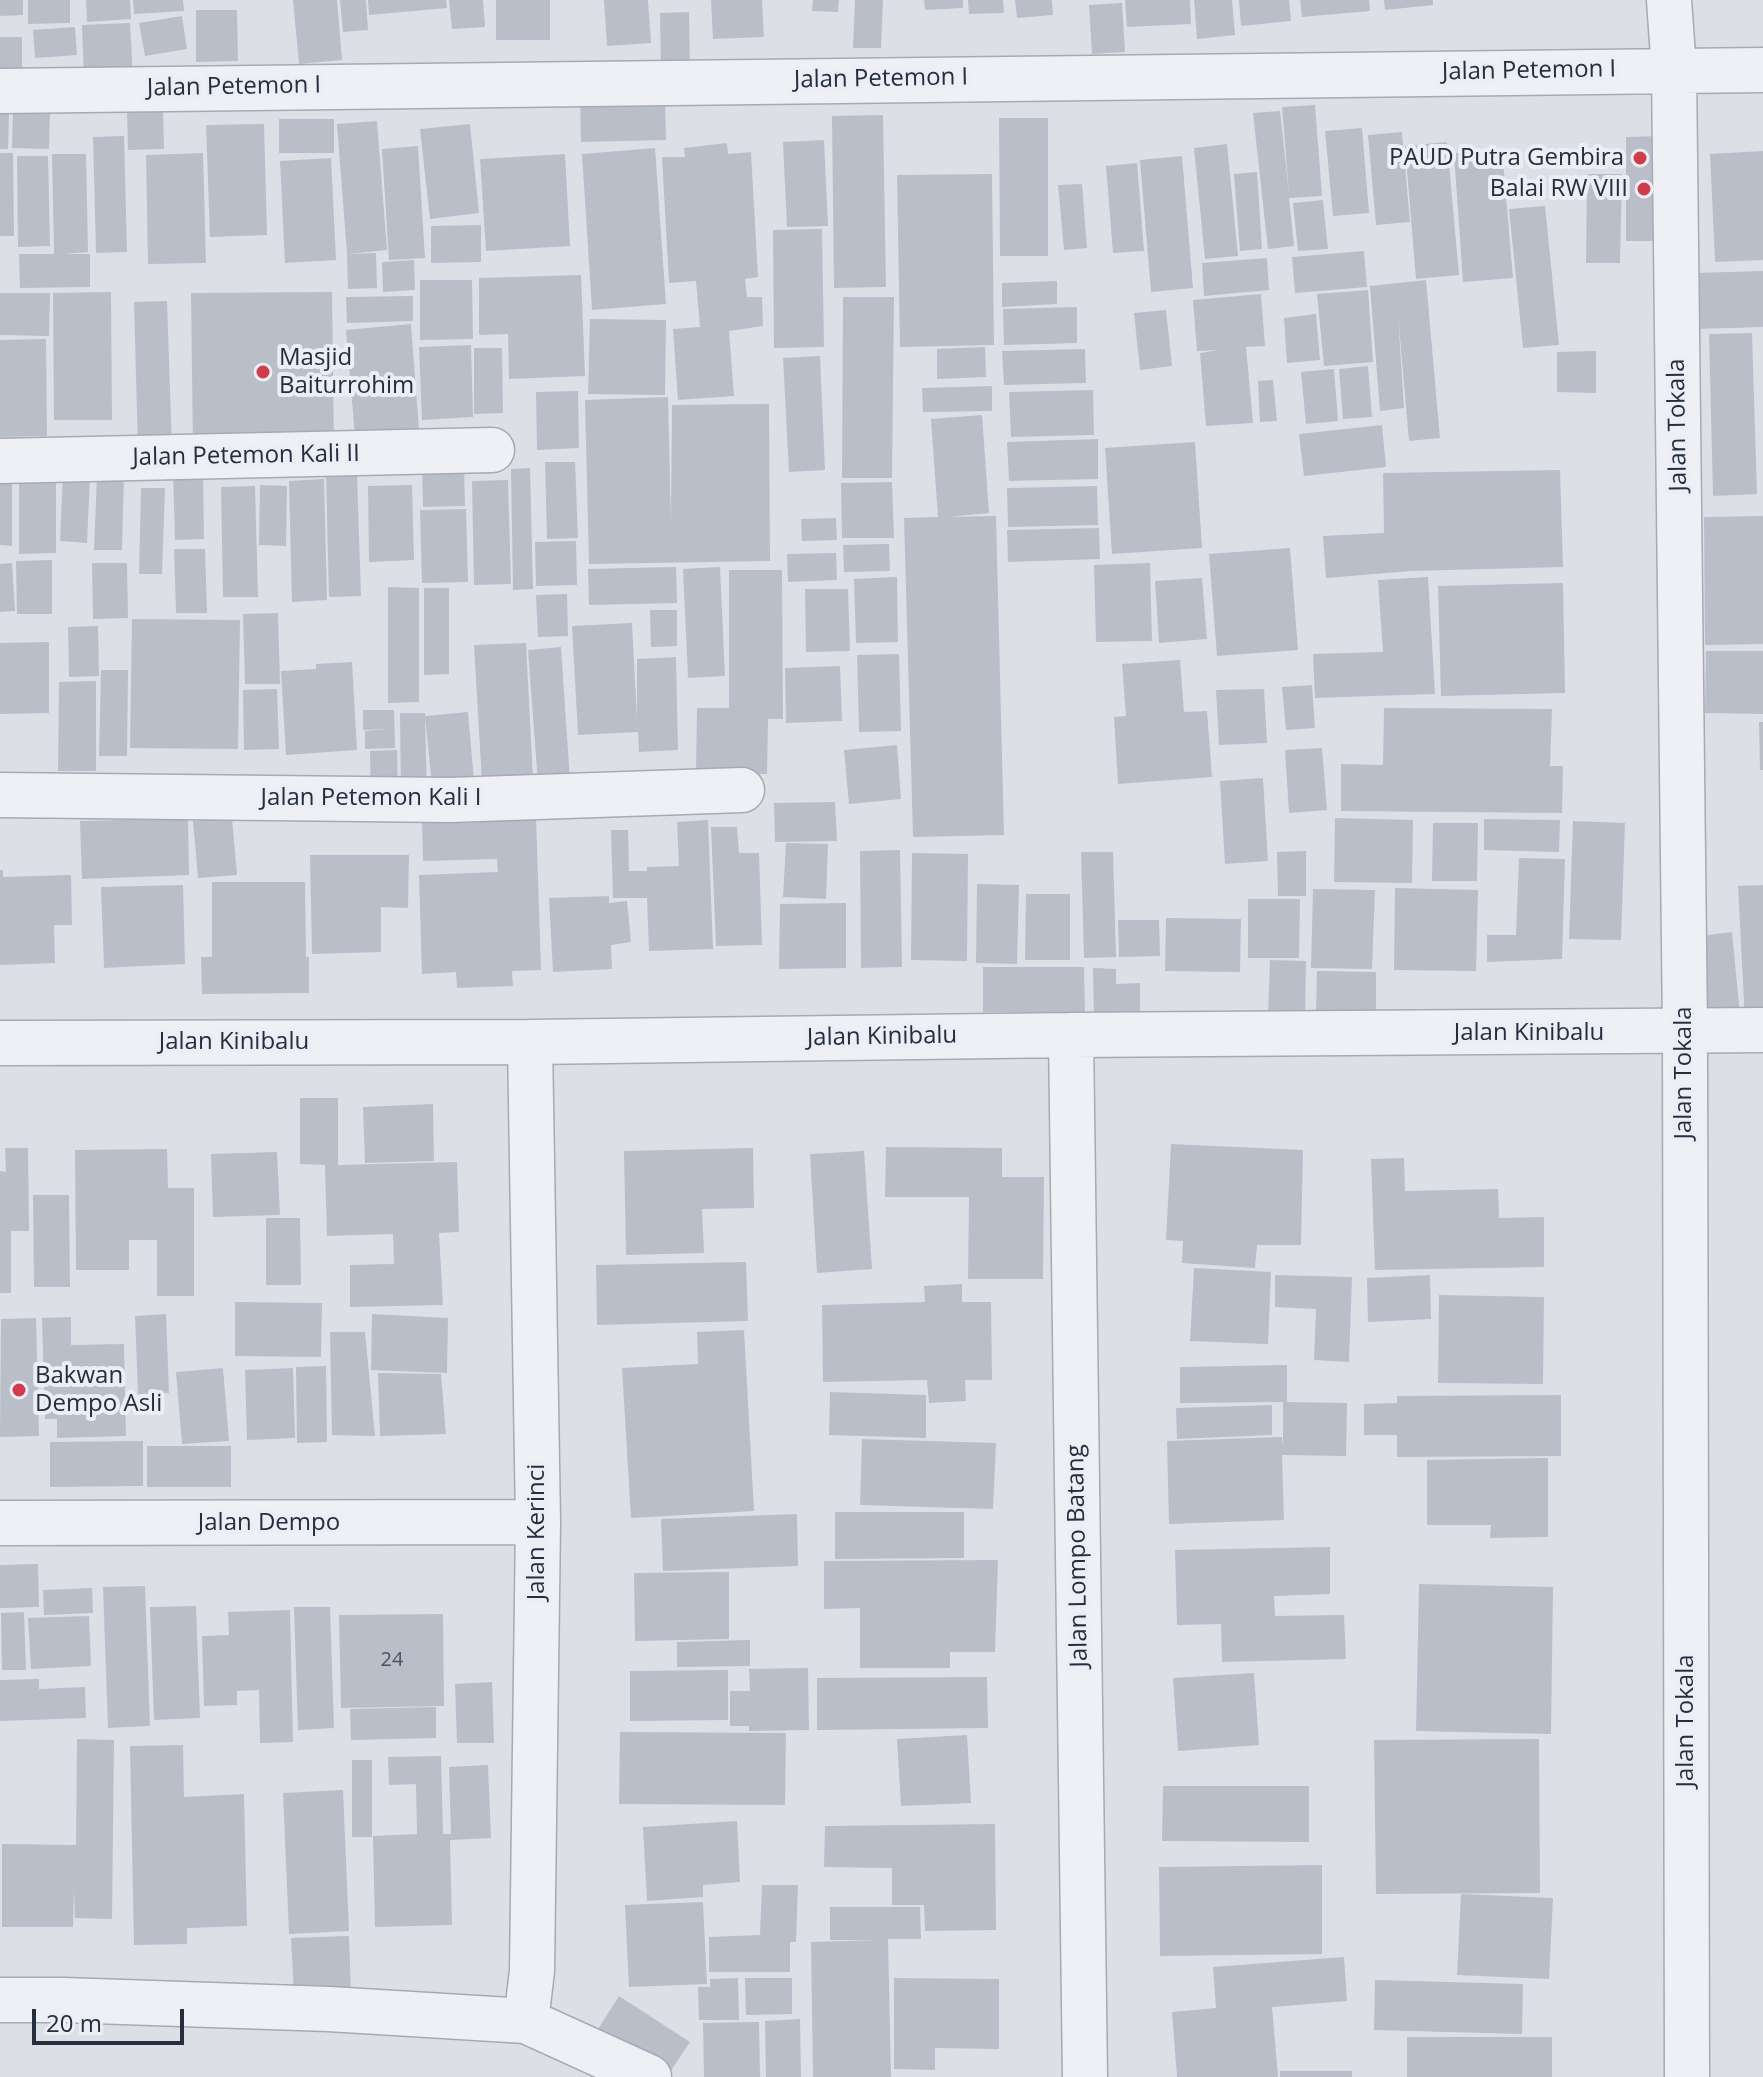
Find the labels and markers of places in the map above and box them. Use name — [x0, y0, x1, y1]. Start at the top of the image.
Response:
place label: PAUD Putra Gembira — [1389, 144, 1624, 172]
marker: PAUD Putra Gembira — [1631, 149, 1649, 167]
place label: Balai RW VIII — [1490, 175, 1628, 203]
marker: Balai RW VIII — [1635, 180, 1653, 198]
place label: Masjid Baiturrohim — [279, 344, 414, 400]
marker: Masjid Baiturrohim — [254, 363, 272, 381]
place label: Bakwan Dempo Asli — [35, 1362, 162, 1418]
marker: Bakwan Dempo Asli — [10, 1381, 28, 1399]

